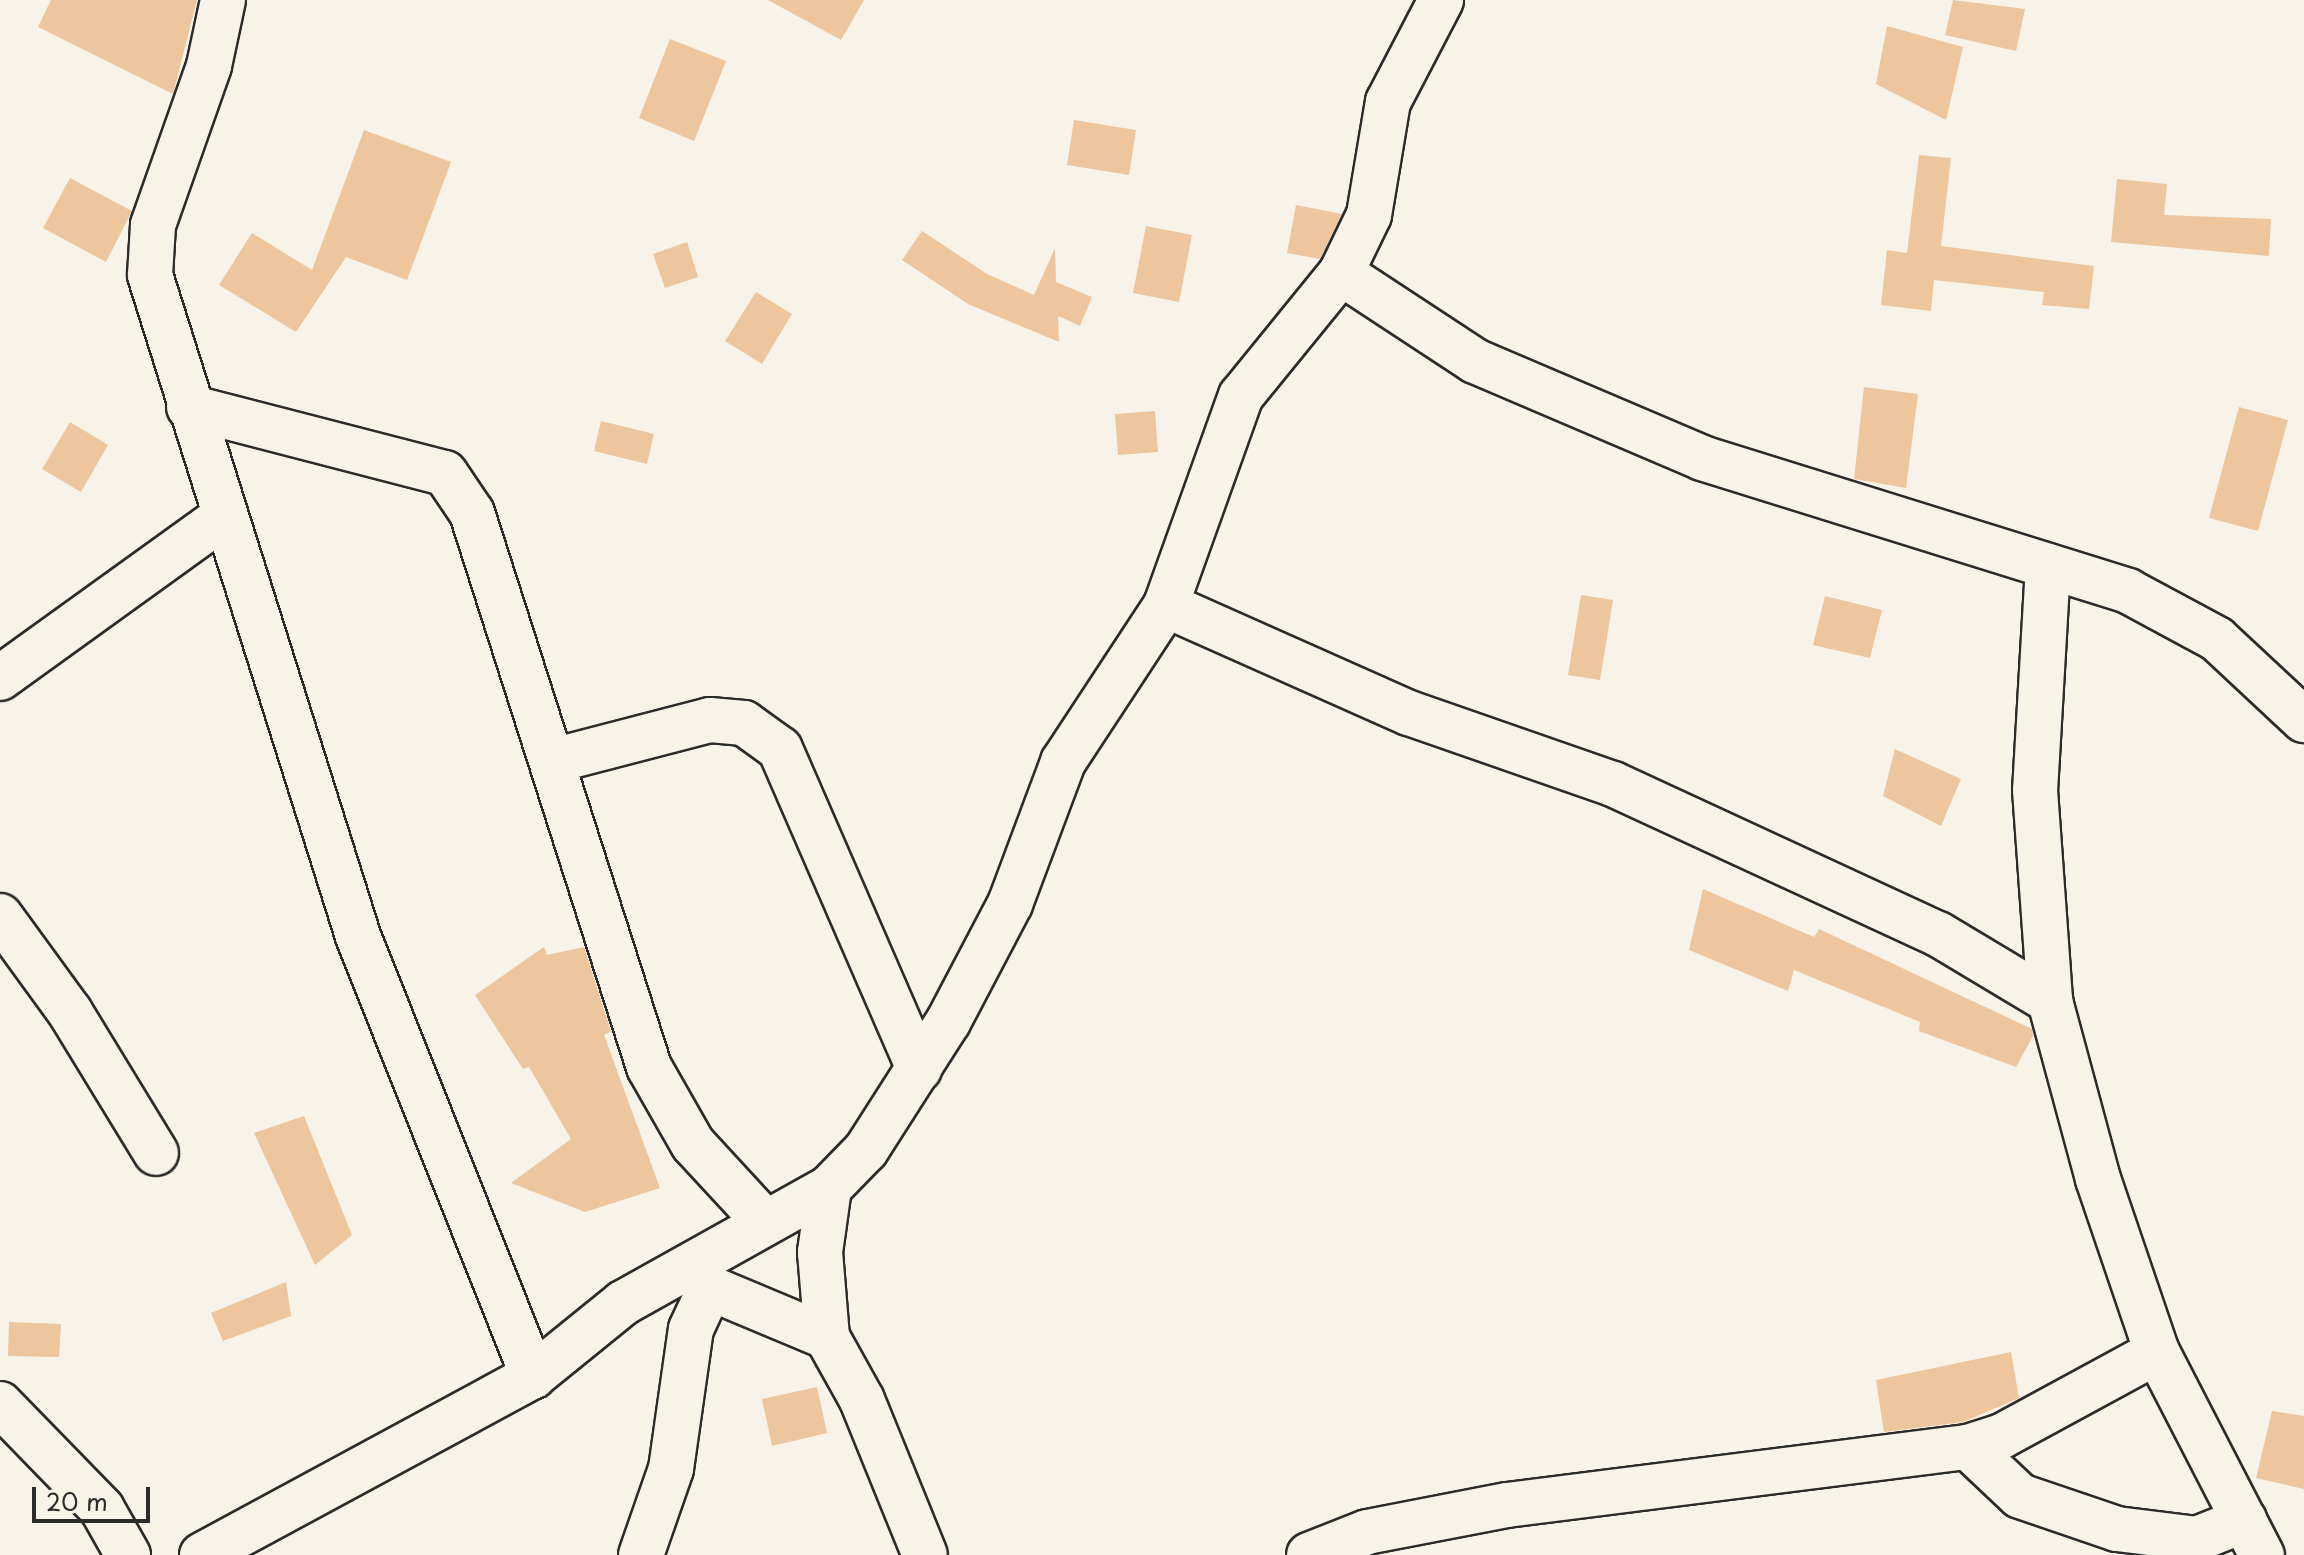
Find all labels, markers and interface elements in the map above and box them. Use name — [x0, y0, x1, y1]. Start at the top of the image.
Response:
scale bar — [36, 1471, 154, 1521]
text: 20 m — [46, 1483, 108, 1519]

